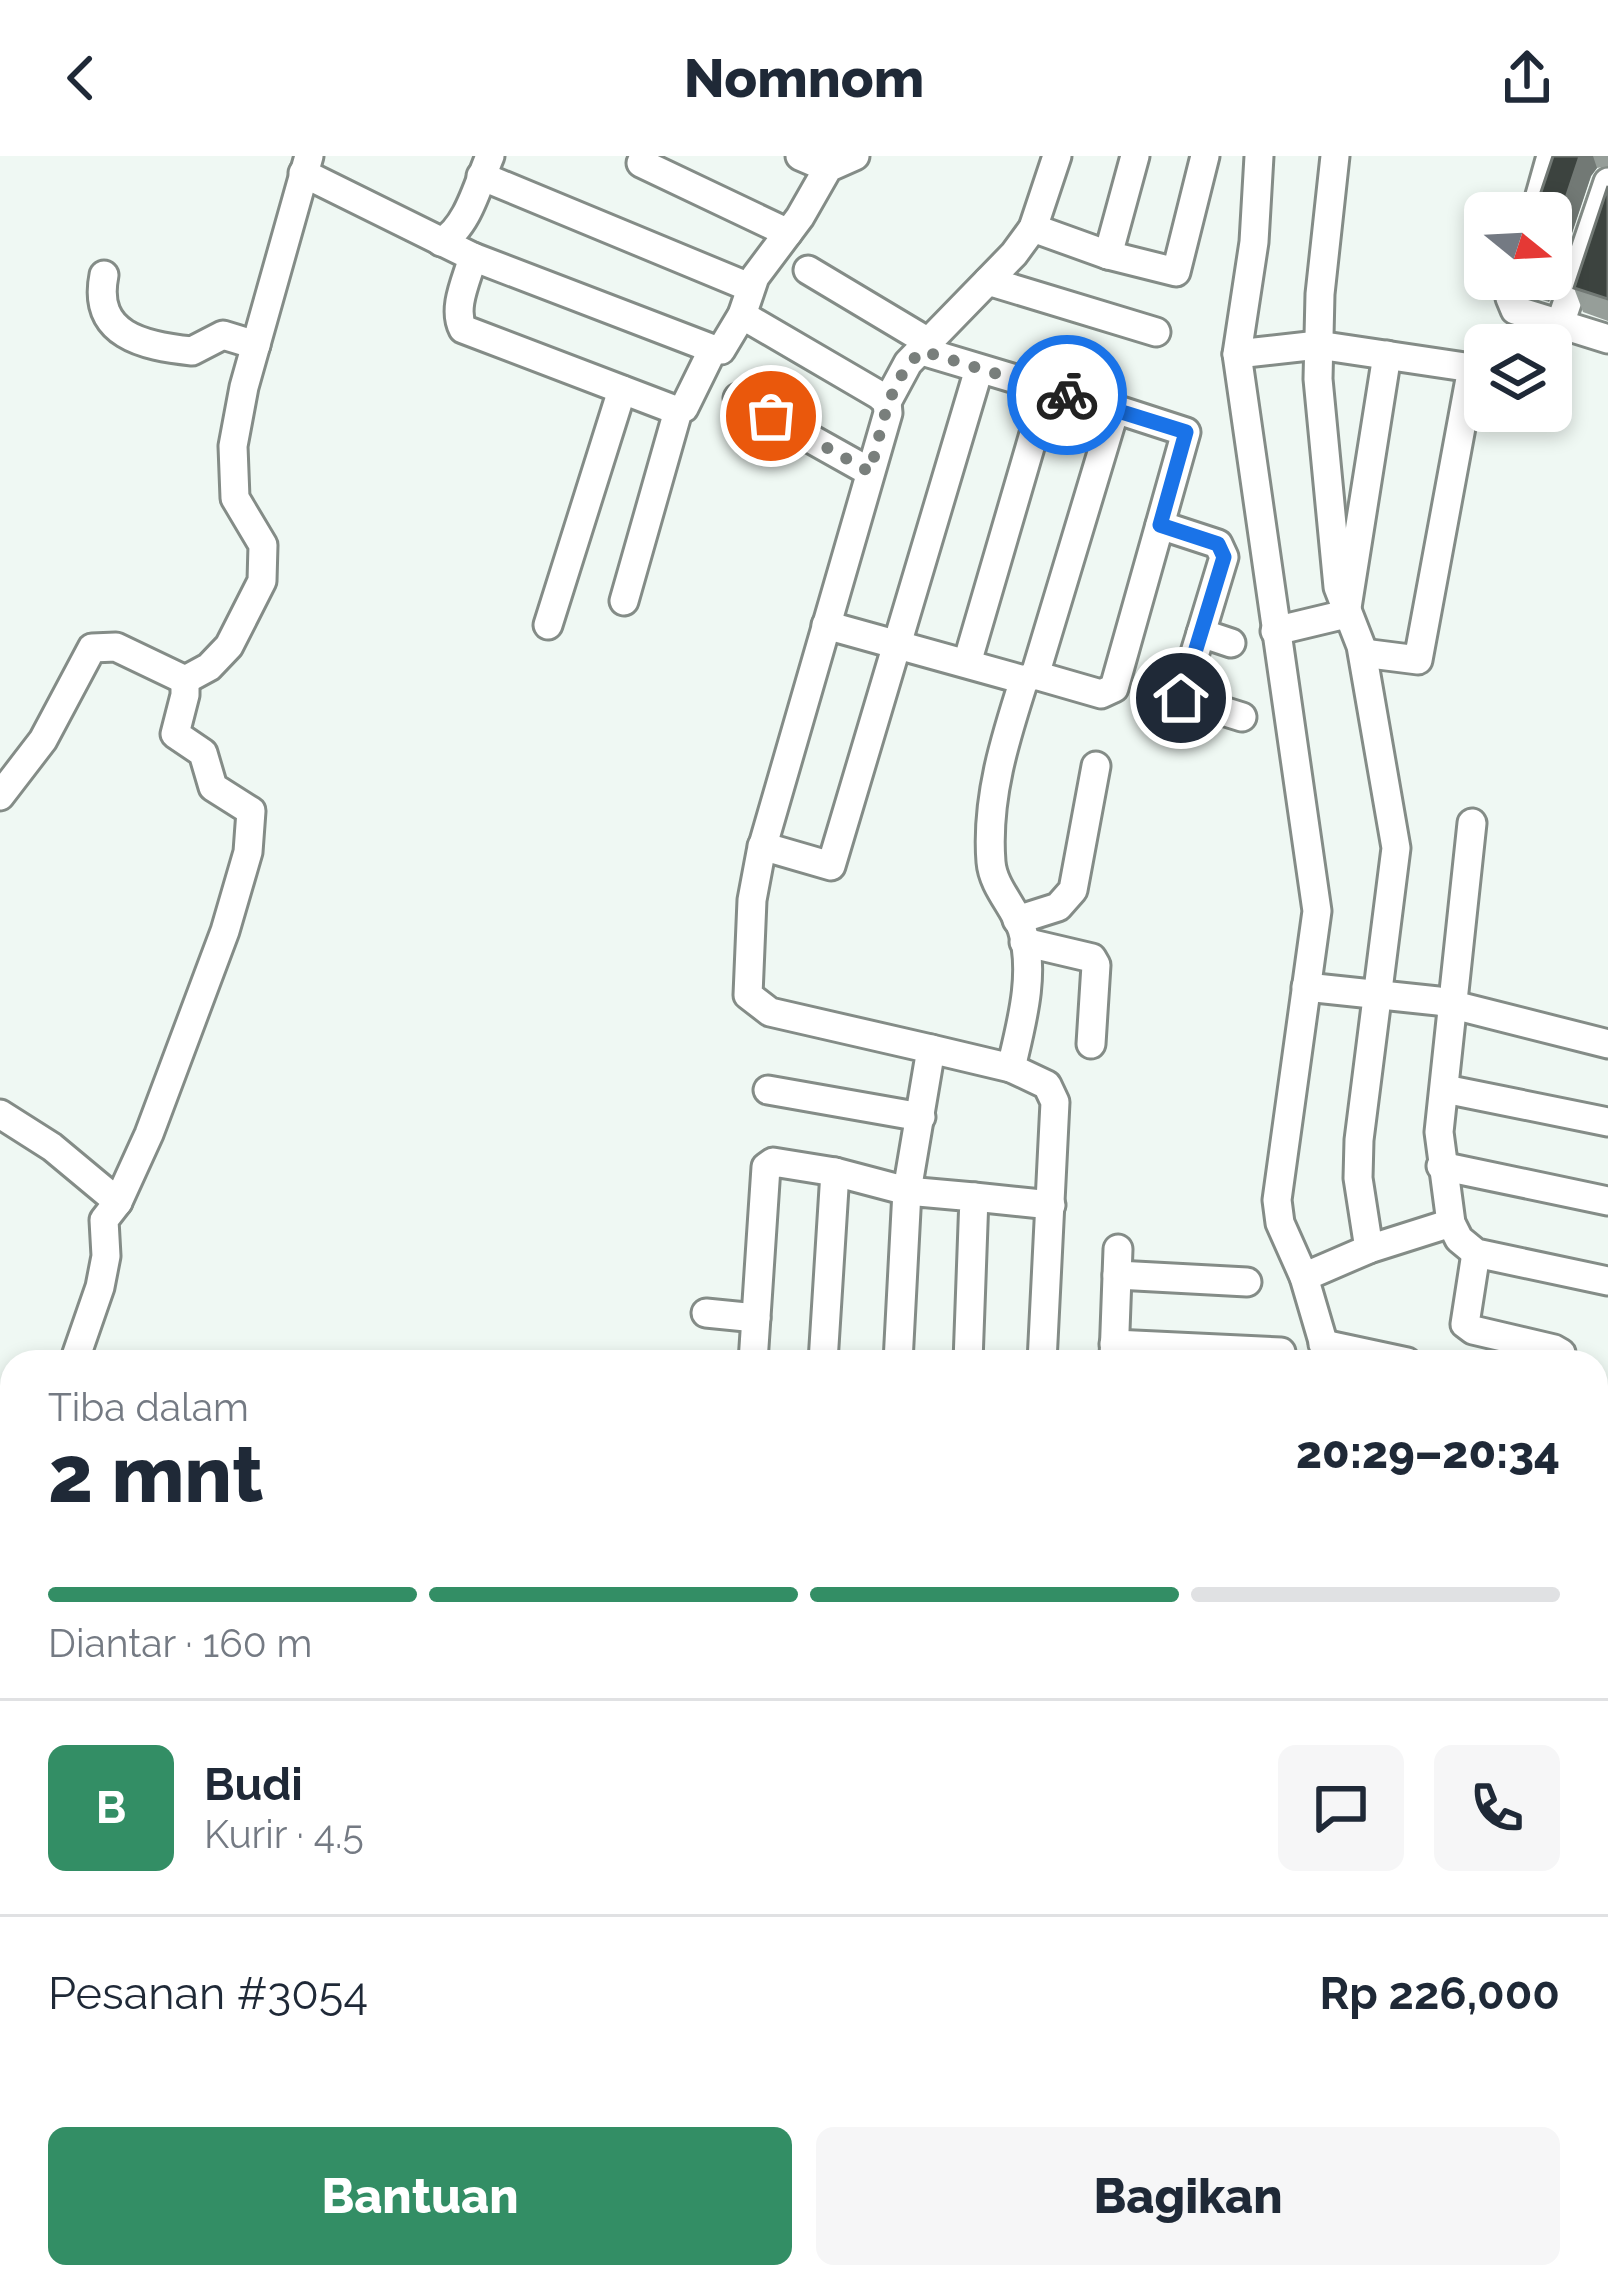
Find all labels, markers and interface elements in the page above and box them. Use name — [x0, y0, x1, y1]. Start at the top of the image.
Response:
icon: back — [48, 45, 114, 111]
icon: share — [1494, 45, 1560, 111]
text: Nomnom — [684, 46, 924, 110]
north arrow — [1464, 192, 1572, 300]
map controls — [1464, 192, 1572, 432]
button: layers — [1464, 324, 1572, 432]
courier — [1007, 335, 1127, 455]
icon: bike — [1034, 362, 1100, 428]
pin — [720, 365, 822, 467]
icon: bag — [738, 383, 804, 449]
pin — [1130, 647, 1232, 749]
icon: home — [1148, 665, 1214, 731]
text: Tiba dalam — [48, 1384, 249, 1430]
text: 20:29–20:34 — [1296, 1426, 1560, 1479]
text: 2 mnt — [48, 1429, 263, 1520]
text: Diantar · 160 m — [48, 1620, 312, 1666]
button: chat — [1278, 1745, 1404, 1871]
button: phone — [1434, 1745, 1560, 1871]
text: Budi — [204, 1758, 303, 1811]
text: B — [96, 1781, 126, 1834]
text: Kurir · 4.5 — [204, 1811, 364, 1857]
text: Pesanan #3054 — [48, 1967, 368, 2020]
text: Rp 226,000 — [1320, 1967, 1560, 2020]
button: Bantuan — [48, 2127, 792, 2265]
button: Bagikan — [816, 2127, 1560, 2265]

